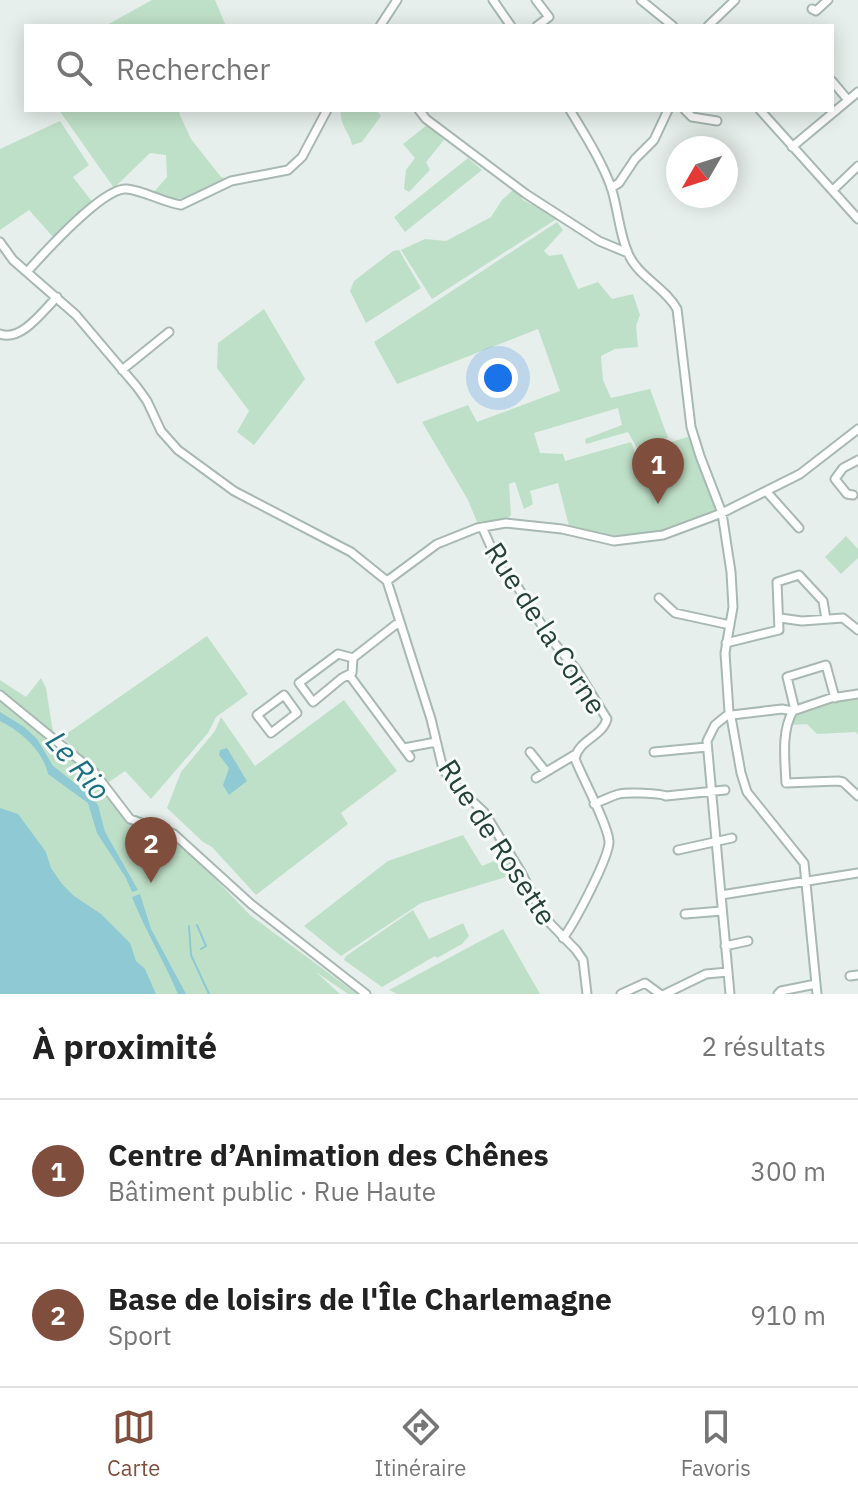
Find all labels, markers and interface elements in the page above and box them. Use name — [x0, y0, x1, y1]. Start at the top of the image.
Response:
search box — [24, 24, 834, 112]
icon: search — [52, 46, 96, 90]
text: Rechercher — [116, 49, 270, 88]
north arrow — [666, 136, 738, 208]
your location — [478, 358, 518, 398]
pin: 1 — [632, 438, 684, 504]
street label: Rue de la Corne — [477, 535, 615, 721]
water label: Le Rio — [38, 722, 120, 808]
street label: Rue de Rosette — [431, 752, 565, 932]
pin: 2 — [125, 817, 177, 883]
text: À proximité — [32, 1024, 217, 1068]
text: 2 résultats — [701, 1029, 826, 1063]
text: Centre d’Animation des Chênes — [108, 1135, 549, 1174]
text: 1 — [50, 1154, 66, 1188]
text: 300 m — [750, 1154, 826, 1188]
text: Bâtiment public · Rue Haute — [108, 1174, 436, 1208]
text: Base de loisirs de l'Île Charlemagne — [108, 1279, 612, 1318]
text: 2 — [50, 1298, 66, 1332]
text: 910 m — [750, 1298, 826, 1332]
text: Sport — [108, 1318, 172, 1352]
tab: Carte — [107, 1405, 160, 1482]
tab: Itinéraire — [375, 1405, 466, 1482]
tab: Favoris — [681, 1405, 751, 1482]

